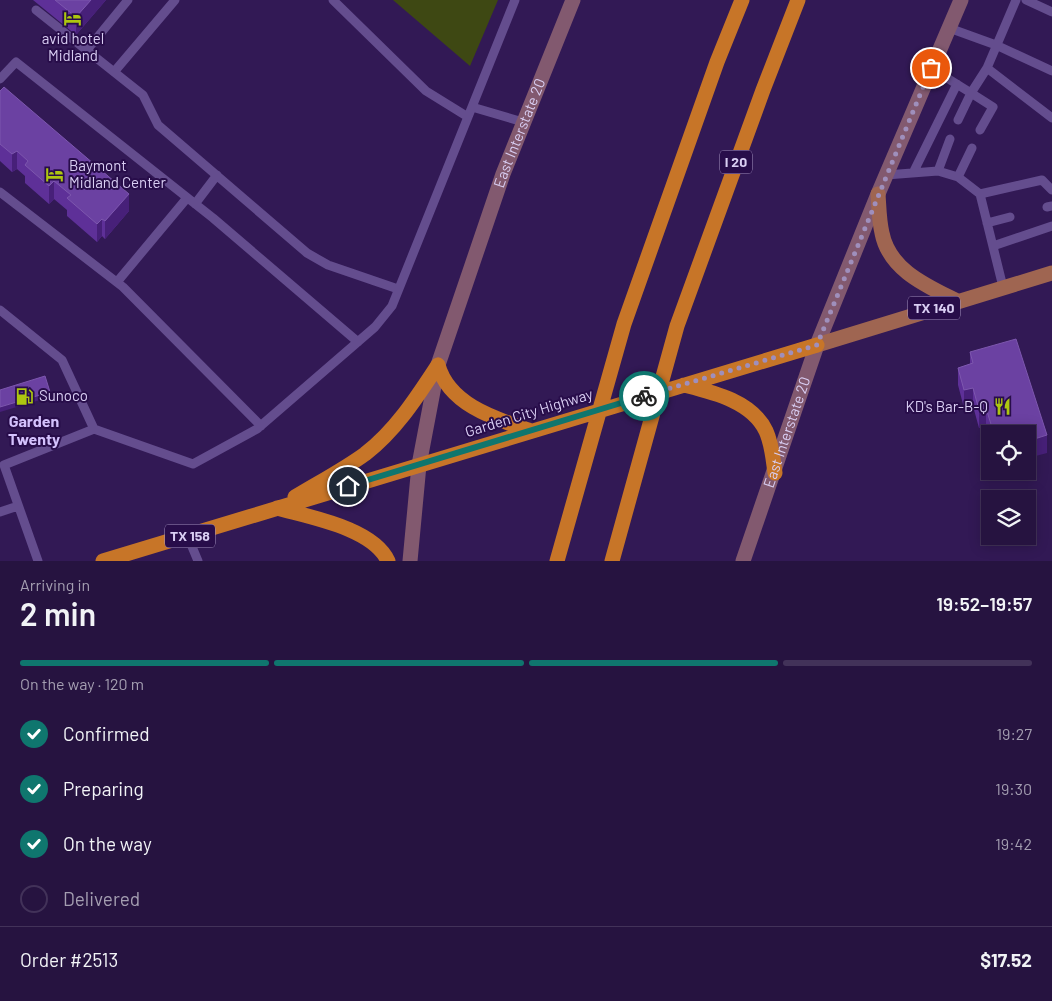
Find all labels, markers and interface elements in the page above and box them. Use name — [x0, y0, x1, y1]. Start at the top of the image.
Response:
hotel icon: avid hotel Midland — [63, 8, 83, 28]
place label: avid hotel Midland — [42, 29, 104, 64]
pin — [910, 47, 952, 89]
icon: bag — [917, 54, 945, 82]
street label: East Interstate 20 — [489, 76, 549, 190]
road number: I 20 — [720, 150, 752, 173]
place label: Baymont Midland Center — [69, 156, 166, 191]
hotel icon: Baymont Midland Center — [45, 165, 65, 185]
road number: TX 140 — [908, 296, 960, 320]
courier — [619, 371, 669, 421]
street label: East Interstate 20 — [759, 374, 813, 490]
icon: bike — [630, 382, 658, 410]
street label: Garden City Highway — [463, 384, 595, 440]
fuel station icon: Sunoco — [15, 386, 35, 406]
place label: Sunoco — [39, 386, 88, 404]
place label: KD's Bar-B-Q — [906, 397, 988, 415]
restaurant icon: KD's Bar-B-Q — [992, 397, 1012, 417]
district label: Garden Twenty — [8, 411, 60, 448]
map controls — [981, 425, 1036, 545]
button: locate — [981, 425, 1036, 480]
pin — [327, 465, 369, 507]
icon: home — [334, 472, 362, 500]
button: layers — [981, 490, 1036, 545]
road number: TX 158 — [165, 524, 215, 548]
text: Arriving in — [20, 575, 90, 594]
text: 19:52–19:57 — [936, 592, 1032, 615]
text: 2 min — [20, 594, 96, 632]
text: On the way · 120 m — [20, 674, 144, 693]
icon: check — [20, 720, 48, 748]
text: Confirmed — [63, 722, 150, 745]
text: 19:27 — [996, 724, 1032, 743]
icon: check — [20, 775, 48, 803]
text: Preparing — [63, 777, 144, 800]
text: 19:30 — [995, 779, 1032, 798]
icon: check — [20, 830, 48, 858]
text: On the way — [63, 832, 152, 855]
text: 19:42 — [995, 834, 1032, 853]
text: Delivered — [63, 887, 140, 910]
text: Order #2513 — [20, 948, 118, 971]
text: $17.52 — [980, 948, 1032, 971]

